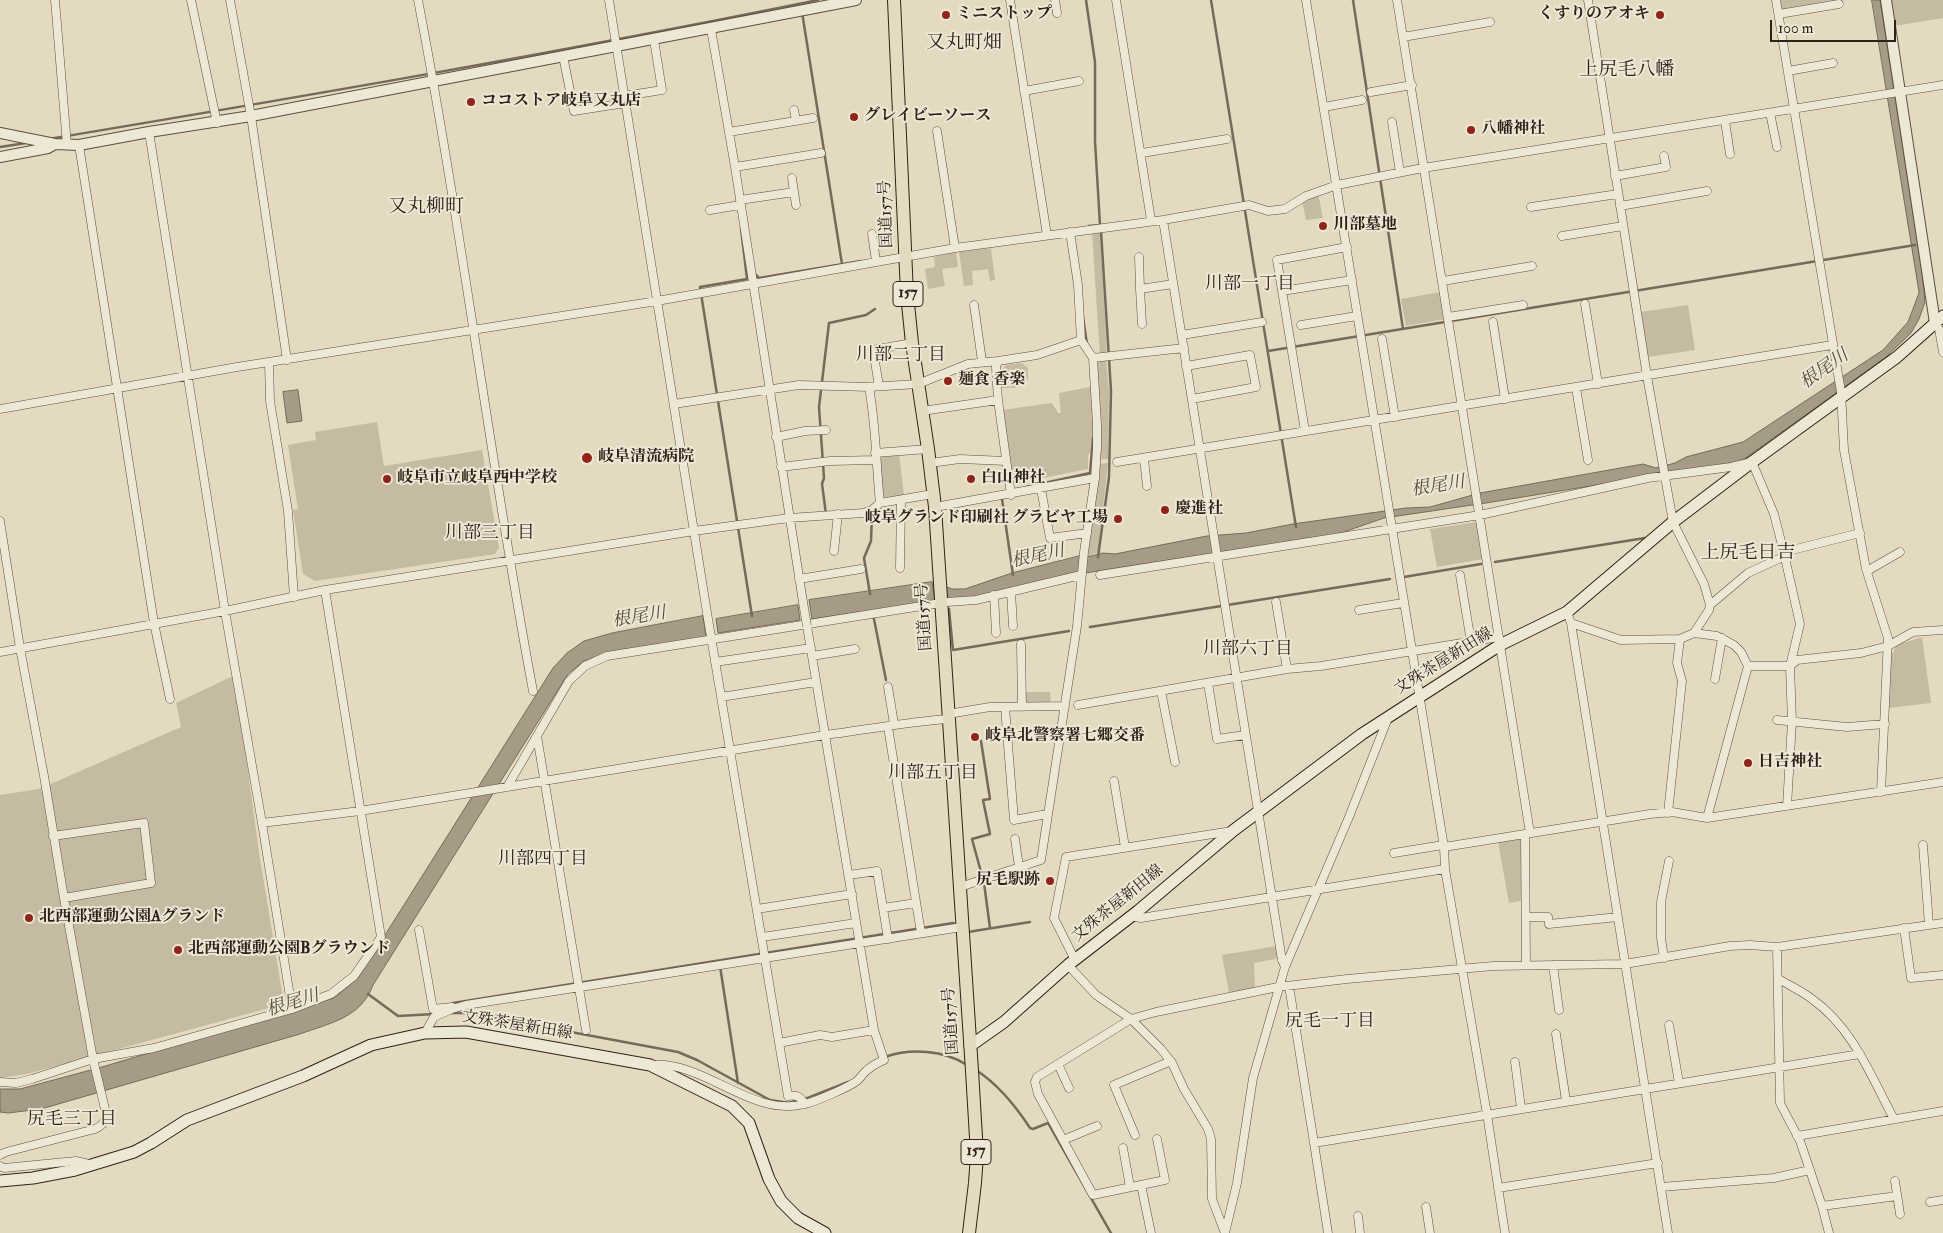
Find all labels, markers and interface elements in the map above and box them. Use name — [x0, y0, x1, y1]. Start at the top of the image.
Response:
place label: ミニストップ — [956, 5, 1052, 25]
place label: くすりのアオキ — [1538, 5, 1650, 25]
marker: ミニストップ — [940, 9, 952, 21]
marker: くすりのアオキ — [1654, 9, 1666, 21]
scale bar — [1773, 10, 1899, 42]
text: 100 m — [1778, 19, 1813, 38]
district label: 又丸町畑 — [926, 33, 1002, 55]
district label: 上尻毛八幡 — [1580, 60, 1674, 82]
place label: ココストア岐阜又丸店 — [481, 92, 641, 112]
marker: ココストア岐阜又丸店 — [465, 96, 477, 108]
place label: グレイビーソース — [864, 107, 991, 127]
marker: グレイビーソース — [848, 111, 860, 123]
place label: 八幡神社 — [1481, 120, 1545, 140]
marker: 八幡神社 — [1465, 124, 1477, 136]
street label: 国道157号 — [876, 180, 898, 248]
district label: 又丸柳町 — [388, 197, 464, 219]
place label: 川部墓地 — [1333, 216, 1397, 236]
marker: 川部墓地 — [1317, 220, 1329, 232]
district label: 川部一丁目 — [1205, 274, 1295, 296]
road number: 157 — [893, 282, 923, 306]
district label: 川部二丁目 — [856, 345, 946, 367]
water label: 根尾川 — [1797, 346, 1853, 394]
place label: 麺食 香楽 — [958, 371, 1025, 391]
marker: 麺食 香楽 — [942, 375, 954, 387]
place label: 岐阜清流病院 — [598, 448, 694, 468]
marker: 岐阜清流病院 — [580, 451, 594, 465]
place label: 岐阜市立岐阜西中学校 — [397, 469, 557, 489]
place label: 白山神社 — [981, 469, 1045, 489]
water label: 根尾川 — [1410, 472, 1466, 502]
marker: 岐阜市立岐阜西中学校 — [381, 473, 393, 485]
marker: 白山神社 — [965, 473, 977, 485]
place label: 慶進社 — [1175, 500, 1223, 520]
marker: 慶進社 — [1159, 504, 1171, 516]
place label: 岐阜グランド印刷社 グラビヤ工場 — [865, 509, 1108, 529]
marker: 岐阜グランド印刷社 グラビヤ工場 — [1112, 513, 1124, 525]
district label: 川部三丁目 — [445, 523, 535, 545]
water label: 根尾川 — [1009, 541, 1067, 573]
district label: 上尻毛日吉 — [1701, 543, 1795, 565]
street label: 国道157号 — [913, 582, 937, 652]
water label: 根尾川 — [611, 603, 667, 633]
street label: 文殊茶屋新田線 — [1391, 624, 1497, 700]
district label: 川部六丁目 — [1203, 639, 1293, 661]
place label: 岐阜北警察署七郷交番 — [985, 727, 1145, 747]
marker: 岐阜北警察署七郷交番 — [969, 731, 981, 743]
place label: 日吉神社 — [1758, 753, 1822, 773]
marker: 日吉神社 — [1742, 757, 1754, 769]
district label: 川部五丁目 — [888, 763, 978, 785]
district label: 川部四丁目 — [498, 849, 588, 871]
street label: 文殊茶屋新田線 — [1068, 861, 1168, 947]
place label: 尻毛駅跡 — [976, 871, 1040, 891]
marker: 尻毛駅跡 — [1044, 875, 1056, 887]
place label: 北西部運動公園Aグランド — [39, 908, 225, 928]
marker: 北西部運動公園Aグランド — [23, 912, 35, 924]
place label: 北西部運動公園Bグラウンド — [188, 940, 390, 960]
marker: 北西部運動公園Bグラウンド — [172, 944, 184, 956]
water label: 根尾川 — [264, 986, 322, 1022]
street label: 国道157号 — [940, 986, 964, 1056]
street label: 文殊茶屋新田線 — [460, 1008, 574, 1044]
district label: 尻毛一丁目 — [1285, 1011, 1375, 1033]
district label: 尻毛三丁目 — [27, 1109, 117, 1131]
road number: 157 — [961, 1140, 991, 1164]

